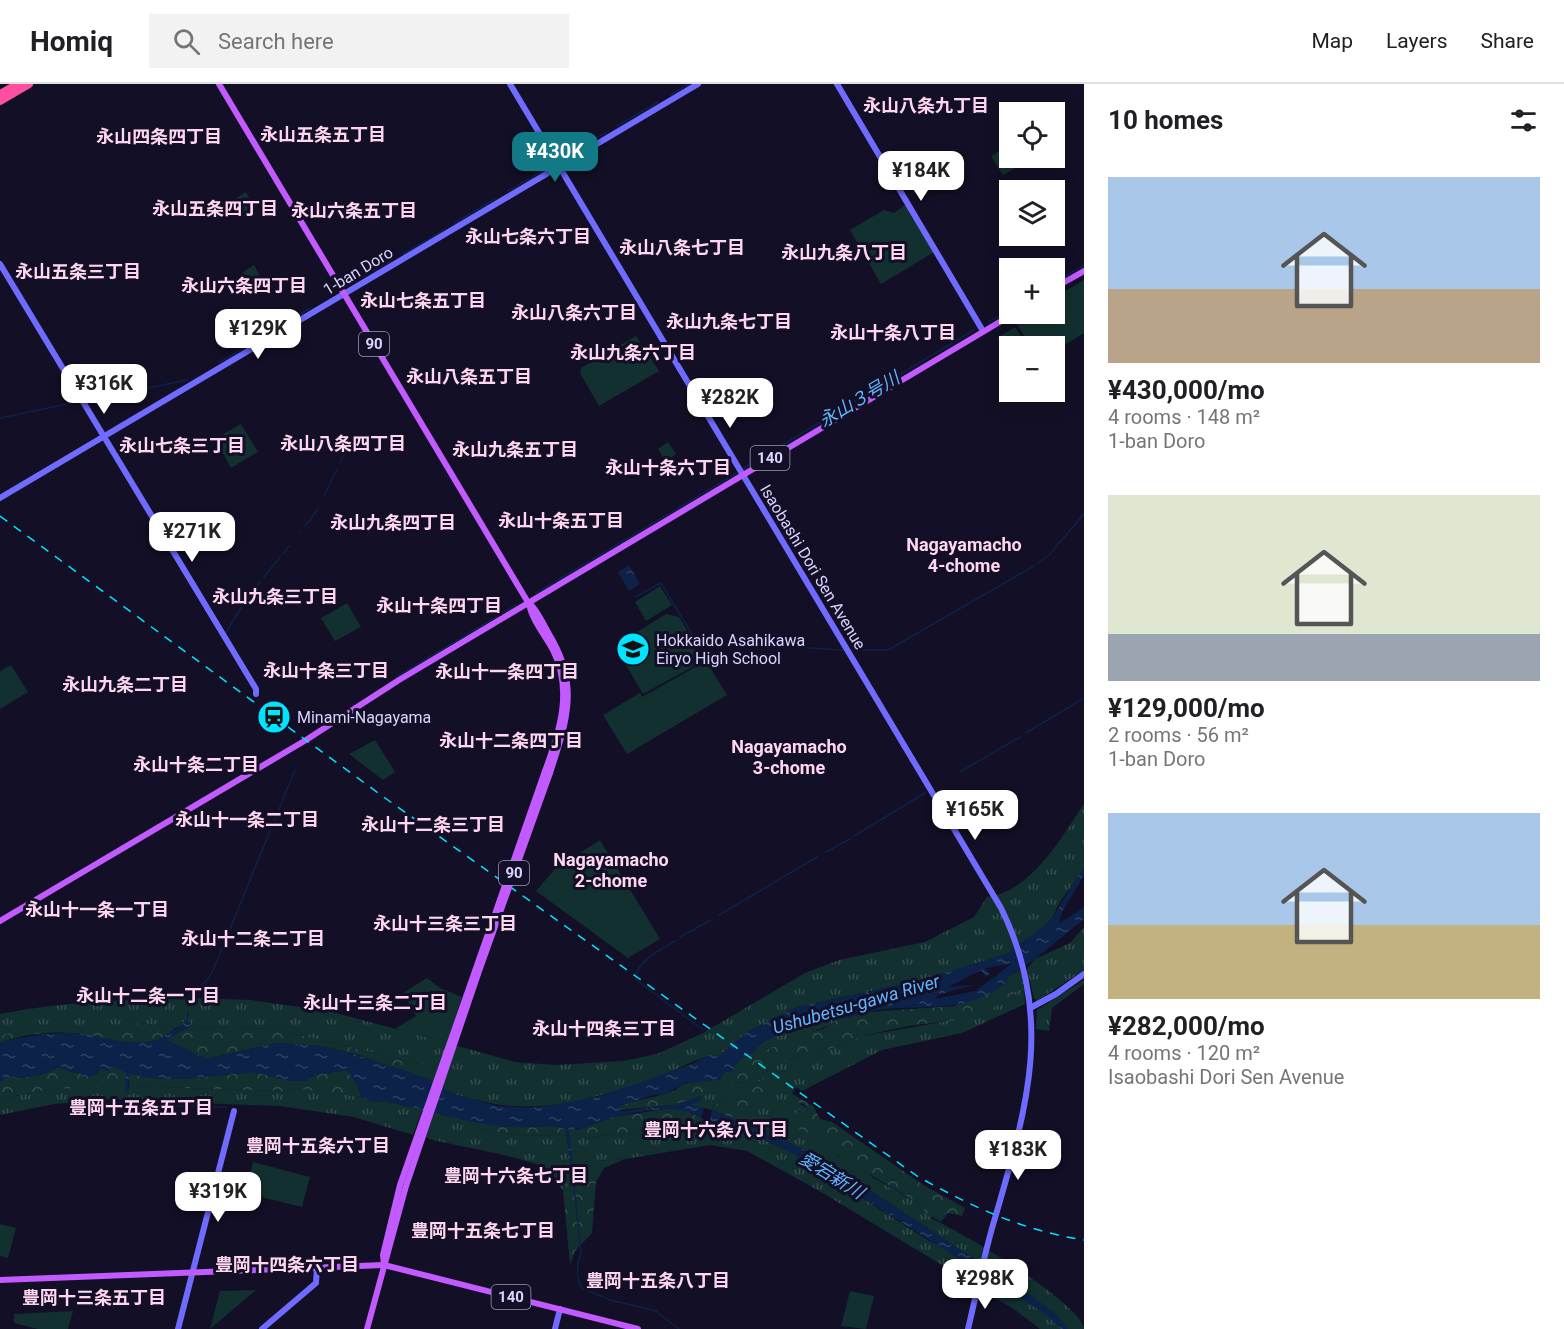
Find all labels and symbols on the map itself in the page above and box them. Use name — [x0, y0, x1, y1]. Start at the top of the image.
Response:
district label: 永山八条九丁目 — [863, 95, 989, 116]
district label: 永山五条五丁目 — [260, 124, 386, 145]
district label: 永山四条四丁目 — [96, 126, 222, 147]
pin: ¥430K — [513, 132, 597, 183]
pin: ¥184K — [879, 151, 963, 202]
district label: 永山五条四丁目 — [152, 198, 278, 219]
district label: 永山六条五丁目 — [291, 200, 417, 221]
district label: 永山七条六丁目 — [465, 226, 591, 247]
district label: 永山八条七丁目 — [619, 237, 745, 258]
district label: 永山九条八丁目 — [781, 242, 907, 263]
street label: 1-ban Doro — [320, 243, 396, 299]
district label: 永山五条三丁目 — [15, 261, 141, 282]
district label: 永山六条四丁目 — [181, 275, 307, 296]
district label: 永山七条五丁目 — [360, 290, 486, 311]
district label: 永山八条六丁目 — [511, 302, 637, 323]
pin: ¥129K — [216, 309, 300, 360]
district label: 永山九条七丁目 — [666, 311, 792, 332]
district label: 永山十条八丁目 — [830, 322, 956, 343]
road number: 90 — [359, 332, 389, 356]
district label: 永山九条六丁目 — [570, 342, 696, 363]
pin: ¥316K — [62, 364, 146, 415]
district label: 永山八条五丁目 — [406, 366, 532, 387]
water label: 永山３号川 — [815, 366, 905, 431]
pin: ¥282K — [688, 378, 772, 429]
district label: 永山八条四丁目 — [280, 433, 406, 454]
district label: 永山七条三丁目 — [119, 435, 245, 456]
district label: 永山九条五丁目 — [452, 439, 578, 460]
road number: 140 — [750, 446, 790, 470]
district label: 永山十条六丁目 — [605, 457, 731, 478]
street label: Isaobashi Dori Sen Avenue — [756, 481, 870, 653]
district label: 永山十条五丁目 — [498, 510, 624, 531]
pin: ¥271K — [150, 512, 234, 563]
district label: 永山九条四丁目 — [330, 512, 456, 533]
district label: Nagayamacho 4-chome — [906, 534, 1022, 576]
district label: 永山九条三丁目 — [212, 586, 338, 607]
district label: 永山十条四丁目 — [376, 595, 502, 616]
school or university icon: Hokkaido Asahikawa Eiryo High School — [615, 631, 651, 667]
place label: Hokkaido Asahikawa Eiryo High School — [656, 631, 805, 668]
district label: 永山十条三丁目 — [263, 660, 389, 681]
district label: 永山十一条四丁目 — [435, 661, 579, 682]
district label: 永山九条二丁目 — [62, 674, 188, 695]
station icon: Minami-Nagayama — [256, 699, 292, 735]
place label: Minami-Nagayama — [297, 708, 431, 727]
district label: 永山十二条四丁目 — [439, 730, 583, 751]
district label: Nagayamacho 3-chome — [731, 736, 847, 778]
district label: 永山十条二丁目 — [133, 754, 259, 775]
pin: ¥165K — [933, 790, 1017, 841]
district label: 永山十一条二丁目 — [175, 809, 319, 830]
district label: 永山十二条三丁目 — [361, 814, 505, 835]
district label: Nagayamacho 2-chome — [553, 849, 669, 891]
road number: 90 — [499, 861, 529, 885]
district label: 永山十一条一丁目 — [25, 899, 169, 920]
district label: 永山十三条三丁目 — [373, 913, 517, 934]
district label: 永山十二条二丁目 — [181, 928, 325, 949]
water label: Ushubetsu-gawa River — [770, 970, 943, 1038]
district label: 永山十二条一丁目 — [76, 985, 220, 1006]
district label: 永山十三条二丁目 — [303, 992, 447, 1013]
district label: 永山十四条三丁目 — [532, 1018, 676, 1039]
district label: 豊岡十五条五丁目 — [69, 1097, 213, 1118]
district label: 豊岡十六条八丁目 — [644, 1119, 788, 1140]
pin: ¥183K — [976, 1130, 1060, 1181]
district label: 豊岡十五条六丁目 — [246, 1135, 390, 1156]
water label: 愛宕新川 — [796, 1147, 870, 1204]
district label: 豊岡十六条七丁目 — [444, 1165, 588, 1186]
pin: ¥319K — [176, 1172, 260, 1223]
district label: 豊岡十五条七丁目 — [411, 1220, 555, 1241]
district label: 豊岡十四条六丁目 — [215, 1254, 359, 1275]
pin: ¥298K — [943, 1259, 1027, 1310]
district label: 豊岡十五条八丁目 — [586, 1270, 730, 1291]
road number: 140 — [492, 1285, 530, 1309]
district label: 豊岡十三条五丁目 — [22, 1287, 166, 1308]

